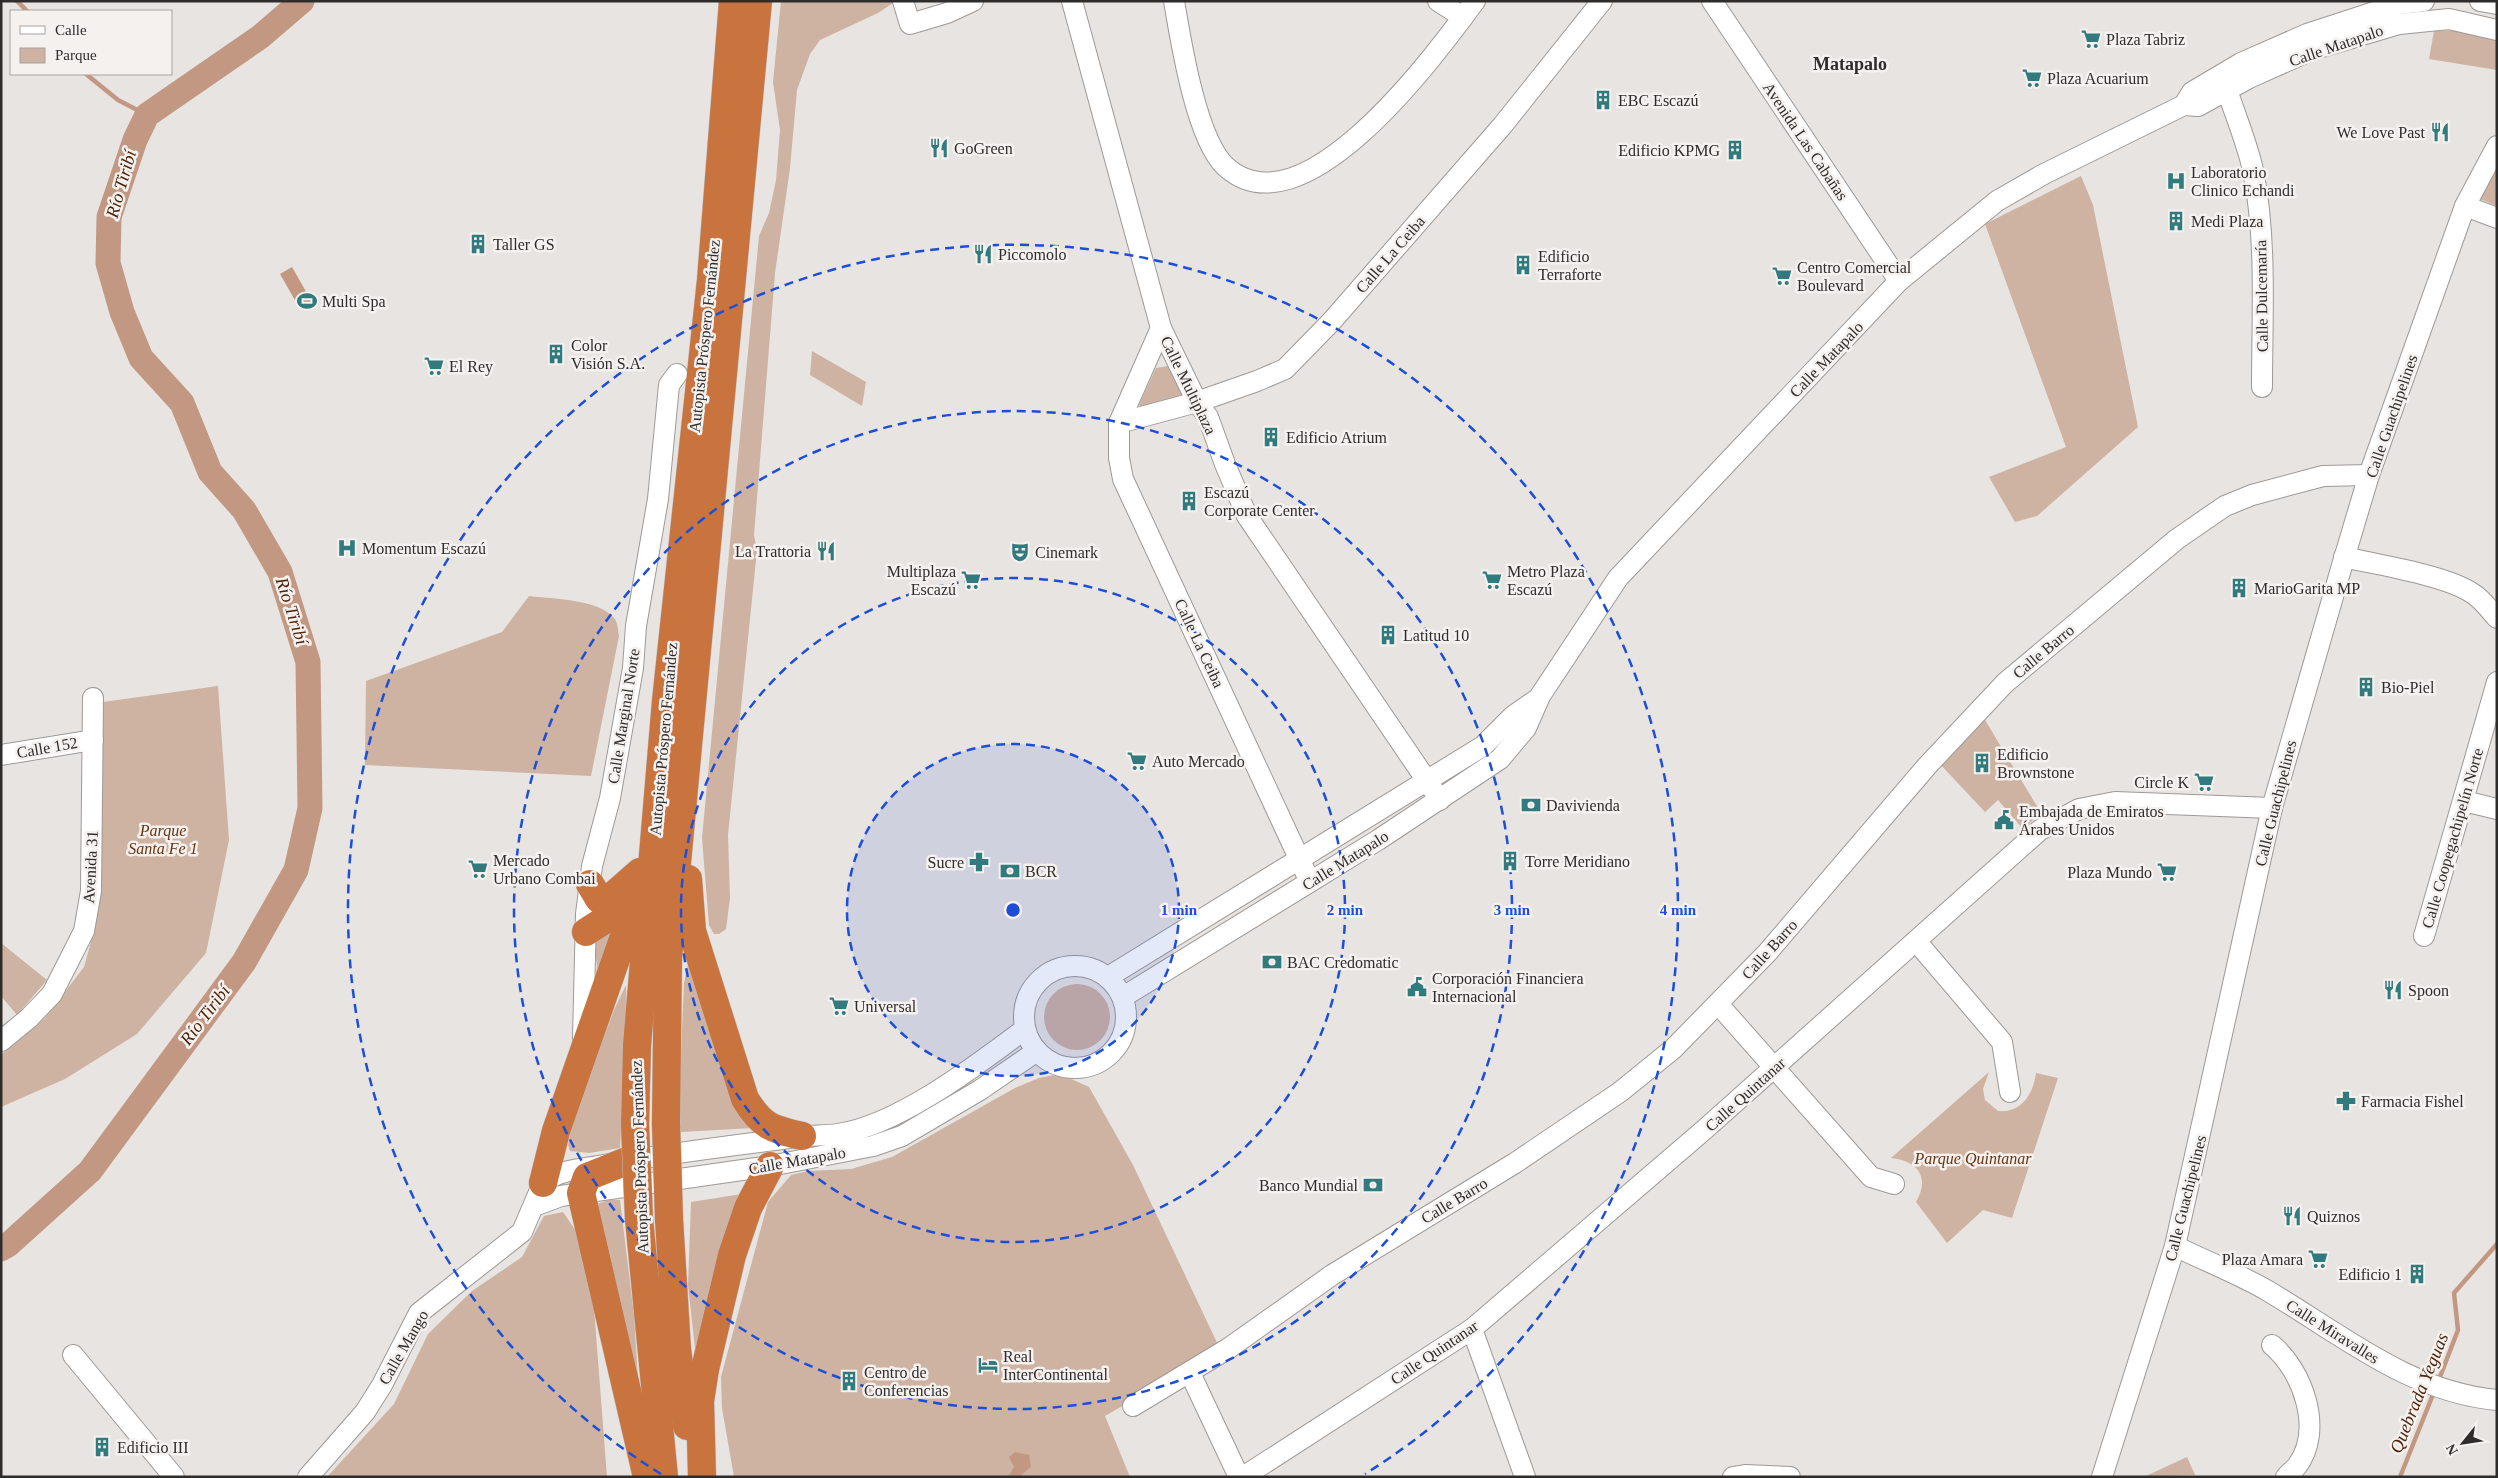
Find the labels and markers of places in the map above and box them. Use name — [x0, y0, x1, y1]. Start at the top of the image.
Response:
supermarket icon: Plaza Tabriz — [2080, 28, 2102, 50]
place label: Plaza Tabriz — [2106, 31, 2185, 48]
supermarket icon: Plaza Acuarium — [2021, 67, 2043, 89]
place label: Plaza Acuarium — [2047, 70, 2149, 87]
building icon: EBC Escazú — [1592, 89, 1614, 111]
place label: EBC Escazú — [1618, 92, 1698, 109]
restaurant icon: We Love Past — [2429, 121, 2451, 143]
place label: We Love Past — [2337, 124, 2426, 141]
restaurant icon: GoGreen — [928, 137, 950, 159]
building icon: Edificio KPMG — [1724, 139, 1746, 161]
place label: GoGreen — [954, 140, 1013, 157]
place label: Edificio KPMG — [1618, 142, 1720, 159]
place label: Laboratorio Clinico Echandi — [2191, 164, 2295, 199]
hospital icon: Laboratorio Clinico Echandi — [2165, 170, 2187, 192]
building icon: Medi Plaza — [2165, 210, 2187, 232]
place label: Medi Plaza — [2191, 213, 2263, 230]
building icon: Taller GS — [467, 233, 489, 255]
place label: Taller GS — [493, 236, 555, 253]
restaurant icon: Piccomolo — [972, 243, 994, 265]
place label: Piccomolo — [998, 246, 1066, 263]
place label: Edificio Terraforte — [1538, 248, 1602, 283]
building icon: Edificio Terraforte — [1512, 254, 1534, 276]
place label: Centro Comercial Boulevard — [1797, 259, 1912, 294]
supermarket icon: Centro Comercial Boulevard — [1771, 265, 1793, 287]
sports icon: Multi Spa — [296, 290, 318, 312]
place label: Multi Spa — [322, 293, 386, 311]
place label: Color Visión S.A. — [571, 337, 645, 372]
building icon: Color Visión S.A. — [545, 343, 567, 365]
supermarket icon: El Rey — [423, 355, 445, 377]
place label: El Rey — [449, 358, 493, 376]
building icon: Edificio Atrium — [1260, 426, 1282, 448]
place label: Edificio Atrium — [1286, 429, 1387, 446]
place label: Escazú Corporate Center — [1204, 484, 1315, 520]
building icon: Escazú Corporate Center — [1178, 490, 1200, 512]
hospital icon: Momentum Escazú — [336, 537, 358, 559]
place label: Momentum Escazú — [362, 540, 486, 557]
restaurant icon: La Trattoria — [815, 540, 837, 562]
theatre icon: Cinemark — [1009, 541, 1031, 563]
place label: La Trattoria — [735, 543, 811, 560]
place label: Cinemark — [1035, 544, 1098, 561]
place label: Multiplaza Escazú — [887, 563, 956, 598]
place label: Metro Plaza Escazú — [1507, 563, 1585, 598]
supermarket icon: Multiplaza Escazú — [960, 569, 982, 591]
supermarket icon: Metro Plaza Escazú — [1481, 569, 1503, 591]
building icon: MarioGarita MP — [2228, 577, 2250, 599]
place label: MarioGarita MP — [2254, 580, 2360, 597]
building icon: Latitud 10 — [1377, 624, 1399, 646]
place label: Latitud 10 — [1403, 627, 1469, 644]
building icon: Bio-Piel — [2355, 676, 2377, 698]
place label: Bio-Piel — [2381, 679, 2435, 696]
place label: Edificio Brownstone — [1997, 746, 2074, 781]
supermarket icon: Auto Mercado — [1126, 750, 1148, 772]
building icon: Edificio Brownstone — [1971, 752, 1993, 774]
place label: Auto Mercado — [1152, 753, 1245, 770]
supermarket icon: Circle K — [2193, 771, 2215, 793]
place label: Circle K — [2134, 774, 2189, 791]
bank icon: Davivienda — [1520, 794, 1542, 816]
place label: Davivienda — [1546, 797, 1620, 814]
place label: Embajada de Emiratos Árabes Unidos — [2019, 803, 2164, 838]
public building icon: Embajada de Emiratos Árabes Unidos — [1993, 809, 2015, 831]
building icon: Torre Meridiano — [1499, 850, 1521, 872]
pharmacy icon: Sucre — [968, 851, 990, 873]
place label: Mercado Urbano Combai — [493, 852, 596, 887]
place label: Torre Meridiano — [1525, 853, 1630, 870]
place label: Sucre — [928, 854, 964, 871]
supermarket icon: Mercado Urbano Combai — [467, 858, 489, 880]
bank icon: BCR — [999, 860, 1021, 882]
supermarket icon: Plaza Mundo — [2156, 861, 2178, 883]
place label: BCR — [1025, 863, 1057, 880]
place label: Plaza Mundo — [2067, 864, 2152, 881]
centre of rings — [1004, 901, 1022, 919]
bank icon: BAC Credomatic — [1261, 951, 1283, 973]
place label: BAC Credomatic — [1287, 954, 1399, 971]
place label: Corporación Financiera Internacional — [1432, 970, 1584, 1005]
public building icon: Corporación Financiera Internacional — [1406, 976, 1428, 998]
restaurant icon: Spoon — [2382, 979, 2404, 1001]
place label: Spoon — [2408, 982, 2449, 1000]
supermarket icon: Universal — [828, 995, 850, 1017]
place label: Universal — [854, 998, 917, 1015]
pharmacy icon: Farmacia Fishel — [2335, 1090, 2357, 1112]
place label: Farmacia Fishel — [2361, 1093, 2464, 1110]
bank icon: Banco Mundial — [1362, 1174, 1384, 1196]
place label: Banco Mundial — [1259, 1177, 1359, 1194]
restaurant icon: Quiznos — [2281, 1205, 2303, 1227]
place label: Quiznos — [2307, 1208, 2360, 1225]
supermarket icon: Plaza Amara — [2307, 1248, 2329, 1270]
place label: Plaza Amara — [2222, 1251, 2303, 1268]
building icon: Edificio 1 — [2406, 1263, 2428, 1285]
place label: Edificio 1 — [2338, 1266, 2402, 1283]
place label: Real InterContinental — [1003, 1348, 1108, 1383]
hotel icon: Real InterContinental — [977, 1354, 999, 1376]
place label: Centro de Conferencias — [864, 1364, 948, 1399]
building icon: Centro de Conferencias — [838, 1370, 860, 1392]
building icon: Edificio III — [91, 1436, 113, 1458]
place label: Edificio III — [117, 1439, 189, 1456]

